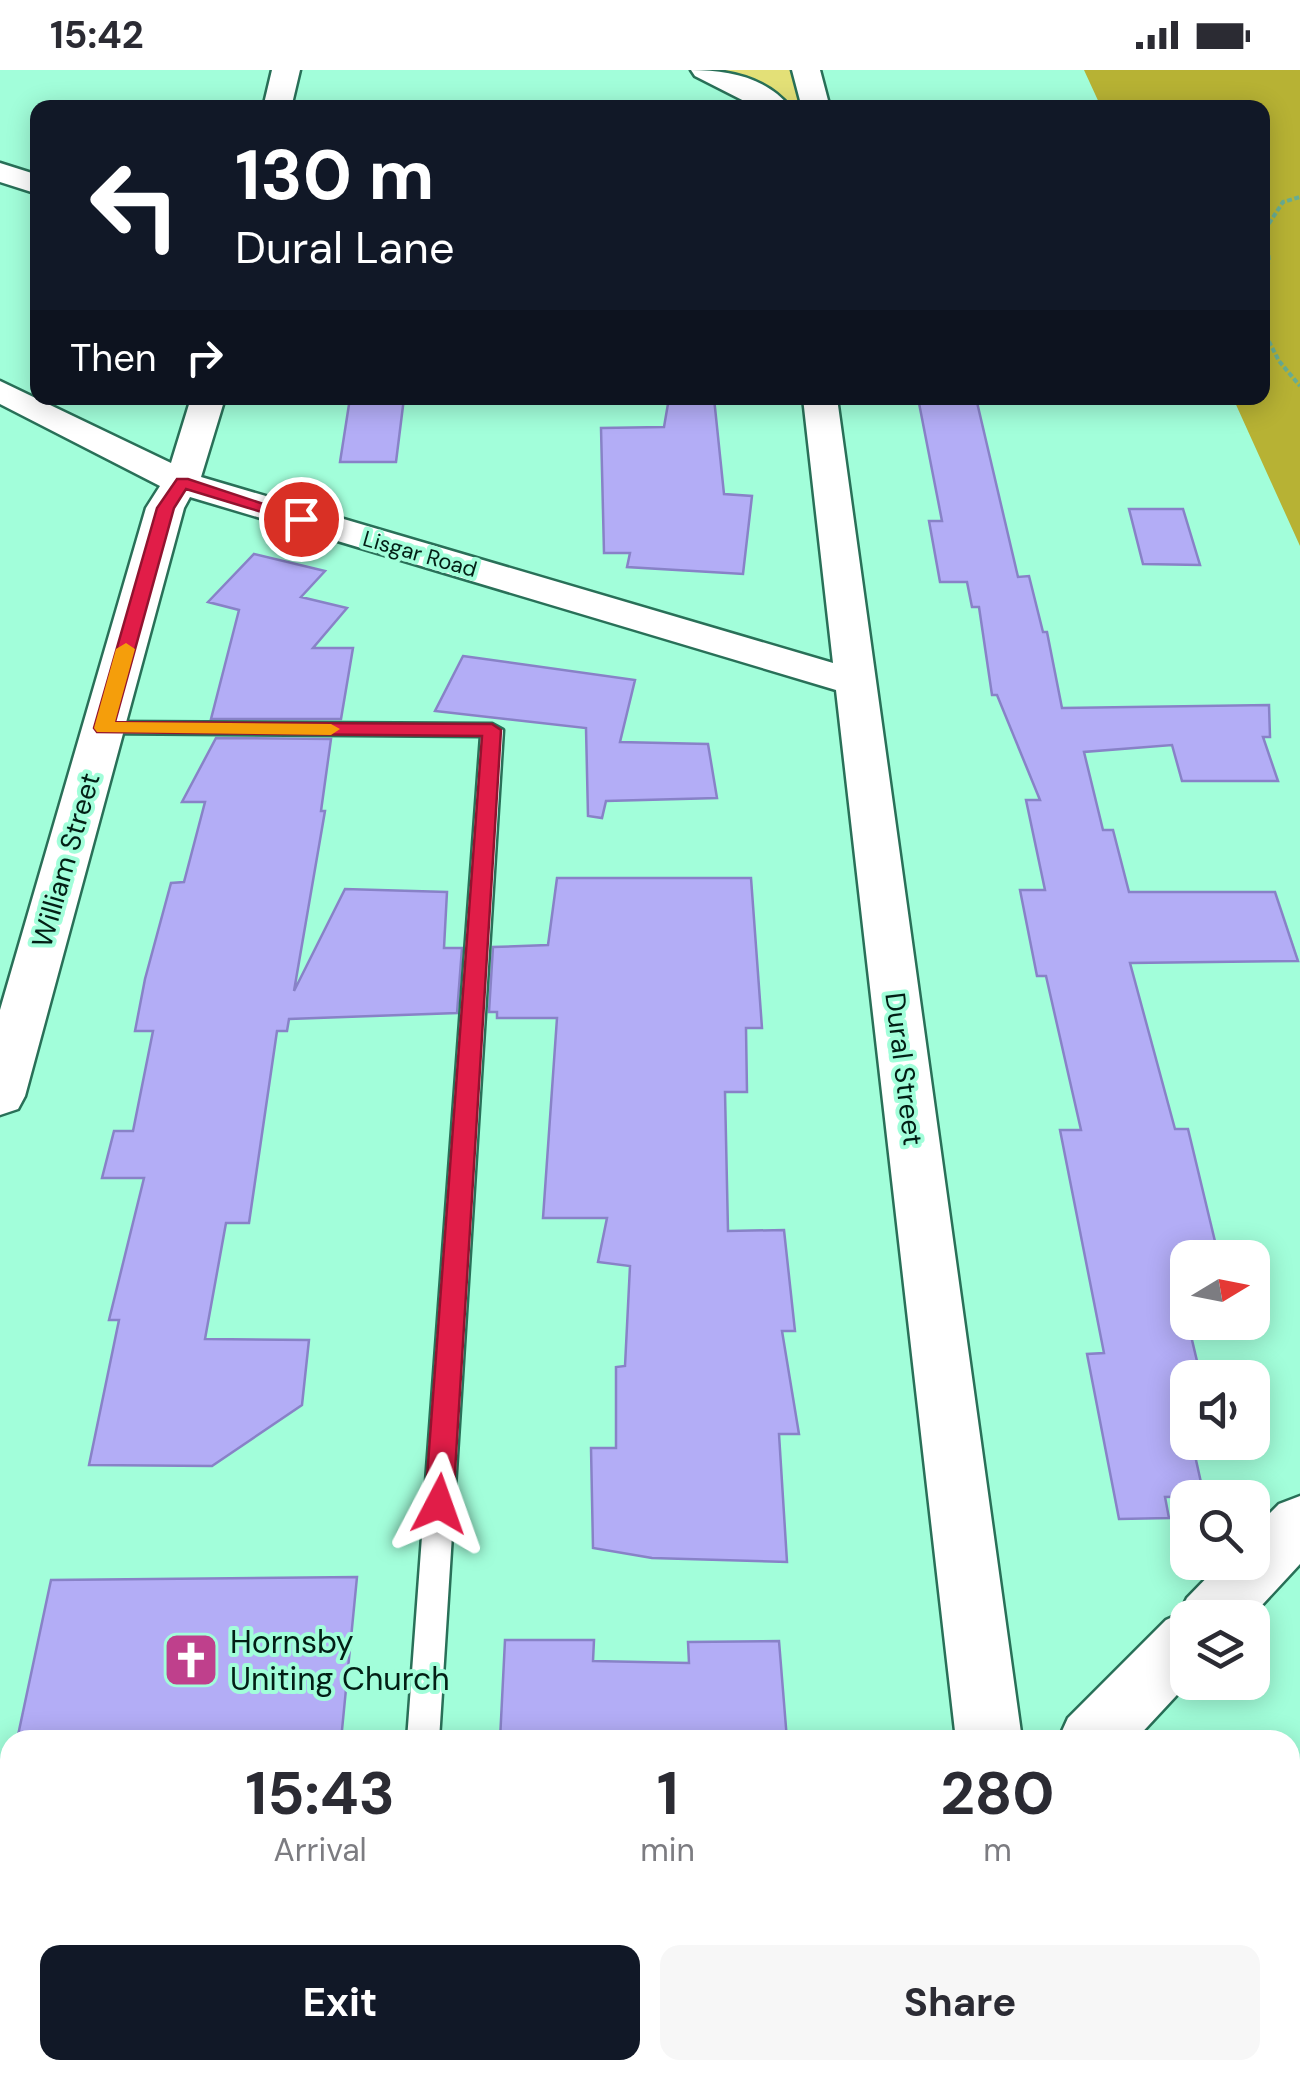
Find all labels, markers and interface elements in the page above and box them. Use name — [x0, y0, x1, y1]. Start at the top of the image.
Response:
text: 15:42 — [50, 10, 144, 60]
text: 130 m — [235, 130, 434, 221]
icon: left — [70, 140, 200, 270]
text: Dural Lane — [235, 218, 454, 277]
icon: right — [177, 330, 232, 385]
text: Then — [70, 333, 157, 383]
pin — [259, 477, 344, 562]
icon: arrive — [274, 492, 329, 547]
street label: Lisgar Road — [360, 524, 480, 584]
street label: William Street — [23, 768, 109, 952]
street label: Dural Street — [876, 990, 932, 1148]
north arrow — [1170, 1240, 1270, 1340]
map controls — [1170, 1240, 1270, 1700]
button: sound — [1170, 1360, 1270, 1460]
position arrow — [387, 1452, 491, 1556]
button: search — [1170, 1480, 1270, 1580]
button: layers — [1170, 1600, 1270, 1700]
place label: Hornsby Uniting Church — [230, 1621, 450, 1700]
church icon: Hornsby Uniting Church — [161, 1630, 221, 1690]
text: 15:43 — [245, 1754, 395, 1833]
text: 1 — [657, 1754, 678, 1833]
text: 280 — [940, 1754, 1055, 1833]
text: Arrival — [274, 1829, 367, 1871]
text: min — [640, 1829, 695, 1871]
text: m — [983, 1829, 1012, 1871]
button: Exit — [40, 1945, 640, 2060]
button: Share — [660, 1945, 1260, 2060]

